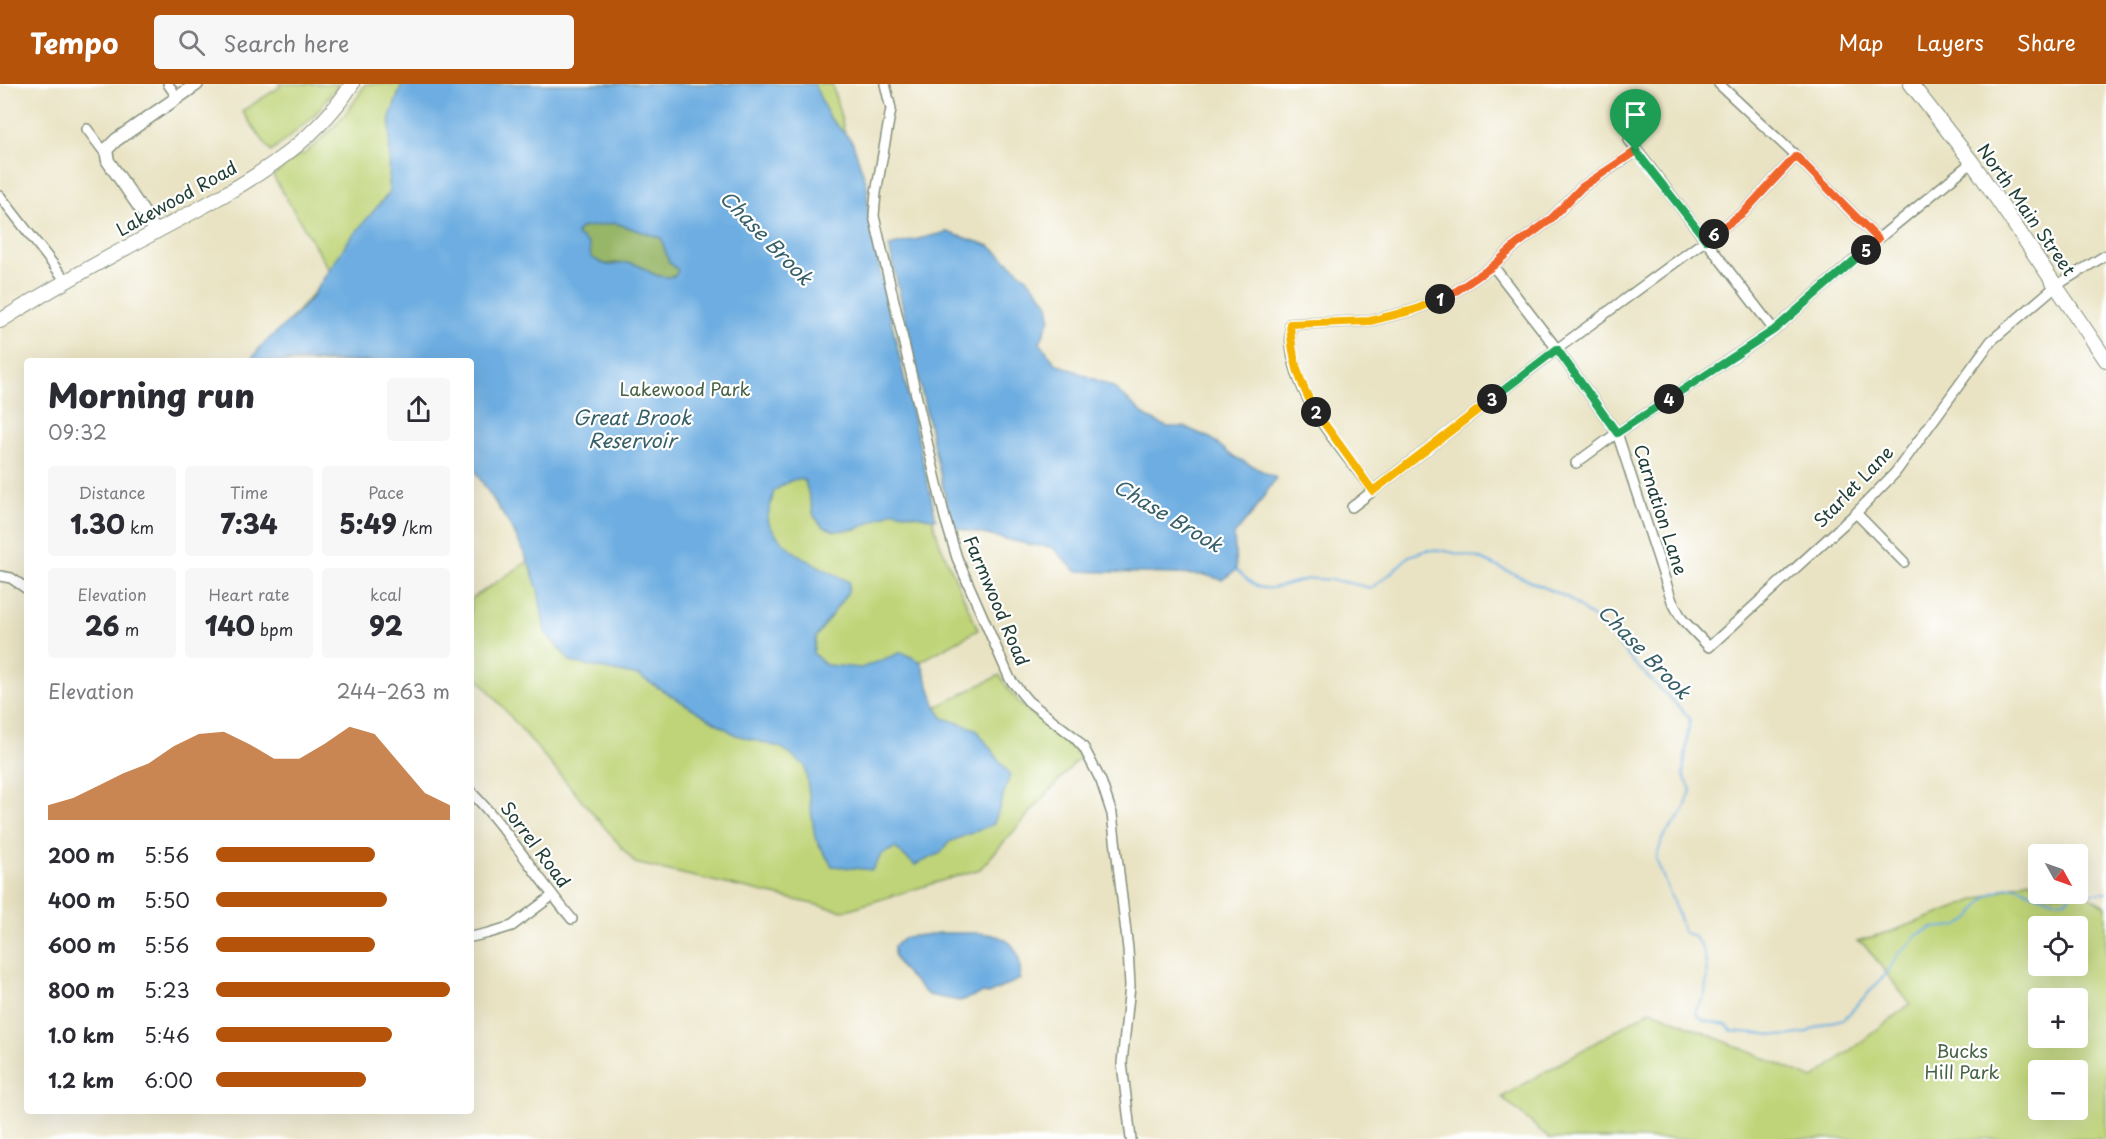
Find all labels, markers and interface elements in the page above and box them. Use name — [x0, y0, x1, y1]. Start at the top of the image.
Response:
search box — [154, 15, 574, 69]
text: Tempo — [30, 21, 118, 64]
icon: search — [175, 26, 208, 59]
text: Search here — [223, 26, 349, 59]
text: Map — [1839, 26, 1883, 58]
text: Layers — [1916, 26, 1984, 58]
text: Share — [2017, 26, 2076, 58]
pin — [1610, 89, 1661, 151]
icon: arrive — [1619, 98, 1652, 131]
street label: North Main Street — [1971, 137, 2083, 281]
street label: Lakewood Road — [111, 153, 242, 242]
water label: Chase Brook — [714, 183, 821, 293]
pin: 6 — [1699, 219, 1729, 249]
text: 6 — [1708, 222, 1720, 246]
pin: 5 — [1851, 235, 1881, 265]
text: 5 — [1861, 238, 1871, 262]
pin: 1 — [1425, 284, 1455, 314]
text: 1 — [1436, 287, 1444, 311]
text: Morning run — [48, 369, 255, 419]
park label: Lakewood Park — [620, 375, 750, 402]
button: share — [387, 378, 450, 441]
pin: 3 — [1477, 384, 1507, 414]
pin: 4 — [1654, 384, 1684, 414]
text: 3 — [1487, 387, 1497, 411]
text: 4 — [1664, 387, 1674, 411]
pin: 2 — [1301, 397, 1331, 427]
text: 2 — [1310, 400, 1322, 424]
water label: Great Brook Reservoir — [573, 402, 693, 455]
text: 09:32 — [48, 417, 107, 447]
street label: Starlet Lane — [1807, 439, 1899, 533]
street label: Carnation Lane — [1628, 441, 1695, 579]
water label: Chase Brook — [1108, 471, 1230, 560]
text: Distance — [78, 480, 146, 504]
text: Time — [230, 480, 268, 504]
text: Pace — [368, 480, 404, 504]
text: 1.30 — [70, 504, 125, 543]
text: 7:34 — [220, 504, 278, 543]
text: 5:49 — [339, 504, 397, 543]
text: km — [125, 515, 154, 539]
text: /km — [397, 515, 433, 539]
street label: Farmwood Road — [958, 531, 1037, 670]
text: Elevation — [77, 582, 147, 606]
text: Heart rate — [209, 582, 289, 606]
text: kcal — [370, 582, 402, 606]
water label: Chase Brook — [1592, 597, 1699, 707]
text: 26 — [85, 606, 120, 645]
text: 140 — [205, 606, 255, 645]
text: 92 — [369, 606, 403, 645]
text: m — [120, 617, 139, 641]
text: bpm — [255, 617, 293, 641]
text: Elevation — [48, 676, 134, 706]
text: 244–263 m — [336, 676, 450, 706]
street label: Sorrel Road — [495, 795, 578, 893]
text: 200 m — [48, 840, 115, 870]
text: 5:56 — [144, 840, 189, 870]
north arrow — [2028, 844, 2088, 904]
map controls — [2028, 844, 2088, 1120]
text: 400 m — [48, 885, 116, 915]
text: 5:50 — [144, 885, 190, 915]
button: locate — [2028, 916, 2088, 976]
text: 600 m — [48, 930, 116, 960]
text: 5:56 — [144, 930, 189, 960]
text: 800 m — [48, 975, 115, 1005]
text: 5:23 — [144, 975, 190, 1005]
button: + — [2028, 988, 2088, 1048]
text: 1.0 km — [48, 1020, 115, 1050]
text: 5:46 — [144, 1020, 190, 1050]
park label: Bucks Hill Park — [1925, 1037, 1999, 1085]
button: − — [2028, 1060, 2088, 1120]
text: 1.2 km — [48, 1065, 114, 1095]
text: 6:00 — [144, 1065, 193, 1095]

